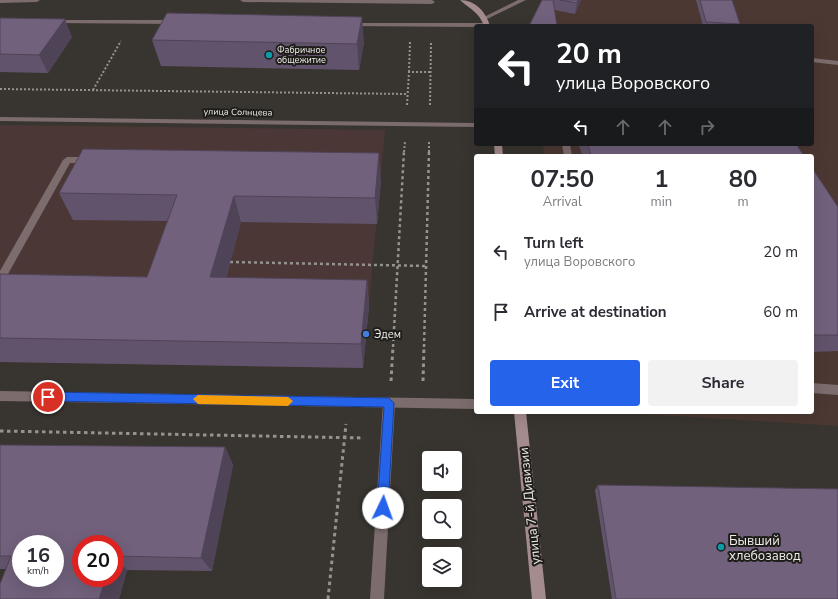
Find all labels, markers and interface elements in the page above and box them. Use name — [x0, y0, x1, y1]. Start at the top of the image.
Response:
text: 20 m — [556, 35, 622, 73]
icon: left — [490, 40, 542, 92]
place label: Фабричное общежитие — [277, 44, 326, 66]
marker: Фабричное общежитие — [264, 50, 274, 60]
text: улица Воровского — [556, 71, 710, 95]
street label: улица Солнцева — [203, 105, 273, 119]
icon: left — [570, 116, 592, 138]
icon: ahead — [612, 116, 634, 138]
icon: ahead — [654, 116, 676, 138]
icon: right — [696, 116, 718, 138]
text: 07:50 — [531, 163, 594, 195]
text: 1 — [654, 163, 669, 195]
text: 80 — [729, 163, 757, 195]
text: Arrival — [543, 193, 582, 211]
text: min — [651, 193, 672, 211]
text: m — [737, 193, 749, 211]
text: Turn left — [524, 233, 583, 253]
icon: left — [490, 241, 512, 263]
text: 20 m — [763, 242, 798, 262]
text: улица Воровского — [524, 253, 635, 271]
icon: arrive — [490, 301, 512, 323]
text: Arrive at destination — [524, 302, 667, 322]
text: 60 m — [763, 302, 798, 322]
place label: Эдем — [374, 327, 401, 342]
marker: Эдем — [361, 329, 371, 339]
button: Exit — [490, 360, 640, 406]
button: Share — [648, 360, 798, 406]
pin — [31, 380, 65, 414]
icon: arrive — [37, 386, 59, 408]
street label: улица 7-й Дивизии — [515, 446, 545, 565]
map controls — [422, 451, 462, 587]
button: sound — [422, 451, 462, 491]
position arrow — [362, 487, 404, 529]
button: search — [422, 499, 462, 539]
place label: Бывший хлебозавод — [729, 532, 801, 565]
speed limit sign: 20 — [72, 535, 124, 587]
text: 16 — [26, 542, 50, 569]
marker: Бывший хлебозавод — [716, 542, 726, 552]
button: layers — [422, 547, 462, 587]
text: km/h — [27, 564, 49, 578]

